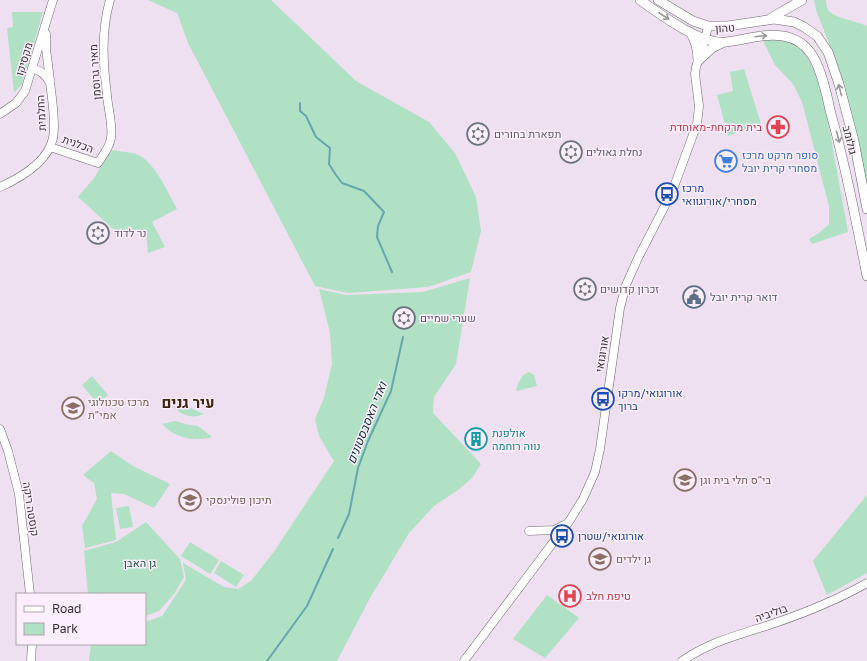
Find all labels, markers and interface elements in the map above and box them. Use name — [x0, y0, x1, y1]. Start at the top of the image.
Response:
one-way arrow — [658, 12, 669, 20]
street label: טהון — [715, 20, 735, 35]
one-way arrow — [754, 32, 767, 40]
street label: מקסיקו — [12, 41, 35, 77]
street label: מאיר גרוסמן — [86, 44, 103, 100]
one-way arrow — [836, 84, 844, 97]
street label: החלמית — [33, 95, 48, 131]
pharmacy icon: בית מרקחת-מאוחדת — [765, 114, 791, 140]
place label: בית מרקחת-מאוחדת — [670, 120, 762, 133]
synagogue icon: תפארת בחורים — [465, 121, 491, 147]
street label: גולומב — [841, 124, 860, 156]
place label: תפארת בחורים — [494, 127, 561, 140]
one-way arrow — [835, 130, 842, 143]
street label: הכלנית — [61, 132, 96, 155]
synagogue icon: נחלת גאולים — [558, 139, 584, 165]
place label: נחלת גאולים — [586, 145, 642, 158]
supermarket icon: סופר מרקט מרכז מסחרי קרית יובל — [713, 148, 739, 174]
place label: סופר מרקט מרכז מסחרי קרית יובל — [742, 148, 818, 174]
bus stop icon: מרכז מסחרי/אורוגוואי — [654, 181, 680, 207]
place label: מרכז מסחרי/אורוגוואי — [682, 181, 757, 207]
synagogue icon: נר לדוד — [85, 220, 111, 246]
place label: נר לדוד — [114, 226, 147, 239]
synagogue icon: זכרון קדושים — [572, 276, 598, 302]
place label: זכרון קדושים — [600, 282, 659, 295]
public building icon: דואר קרית יובל — [681, 284, 707, 310]
place label: דואר קרית יובל — [710, 290, 778, 303]
synagogue icon: שערי שמיים — [391, 305, 417, 331]
place label: שערי שמיים — [420, 311, 476, 324]
street label: אורוגואי — [592, 335, 611, 373]
water label: ואדי האסבסטונים — [343, 378, 390, 466]
bus stop icon: אורוגואי/מרקו ברוך — [590, 386, 616, 412]
place label: אורוגואי/מרקו ברוך — [618, 386, 683, 412]
district label: עיר גנים — [161, 393, 215, 411]
school or university icon: מרכז טכנולוגי אמי"ת — [60, 395, 86, 421]
place label: מרכז טכנולוגי אמי"ת — [88, 395, 149, 421]
building icon: אולפנת נווה רוחמה — [463, 426, 489, 452]
place label: אולפנת נווה רוחמה — [492, 426, 540, 452]
school or university icon: בי"ס תלי בית וגן — [672, 467, 698, 493]
place label: בי"ס תלי בית וגן — [700, 473, 771, 486]
street label: קוסטה ריקה — [21, 481, 42, 537]
school or university icon: תיכון פולינסקי — [177, 487, 203, 513]
place label: תיכון פולינסקי — [206, 493, 272, 506]
bus stop icon: אורוגואי/שטרן — [549, 523, 575, 549]
place label: אורוגואי/שטרן — [578, 529, 644, 542]
school or university icon: גן ילדים — [587, 546, 613, 572]
place label: גן ילדים — [616, 552, 651, 565]
park label: גן האבן — [124, 556, 156, 569]
hospital icon: טיפת חלב — [557, 583, 583, 609]
place label: טיפת חלב — [586, 589, 631, 602]
legend — [16, 593, 146, 645]
text: Road — [52, 601, 81, 616]
street label: בוליביה — [753, 601, 789, 624]
text: Park — [52, 621, 78, 636]

